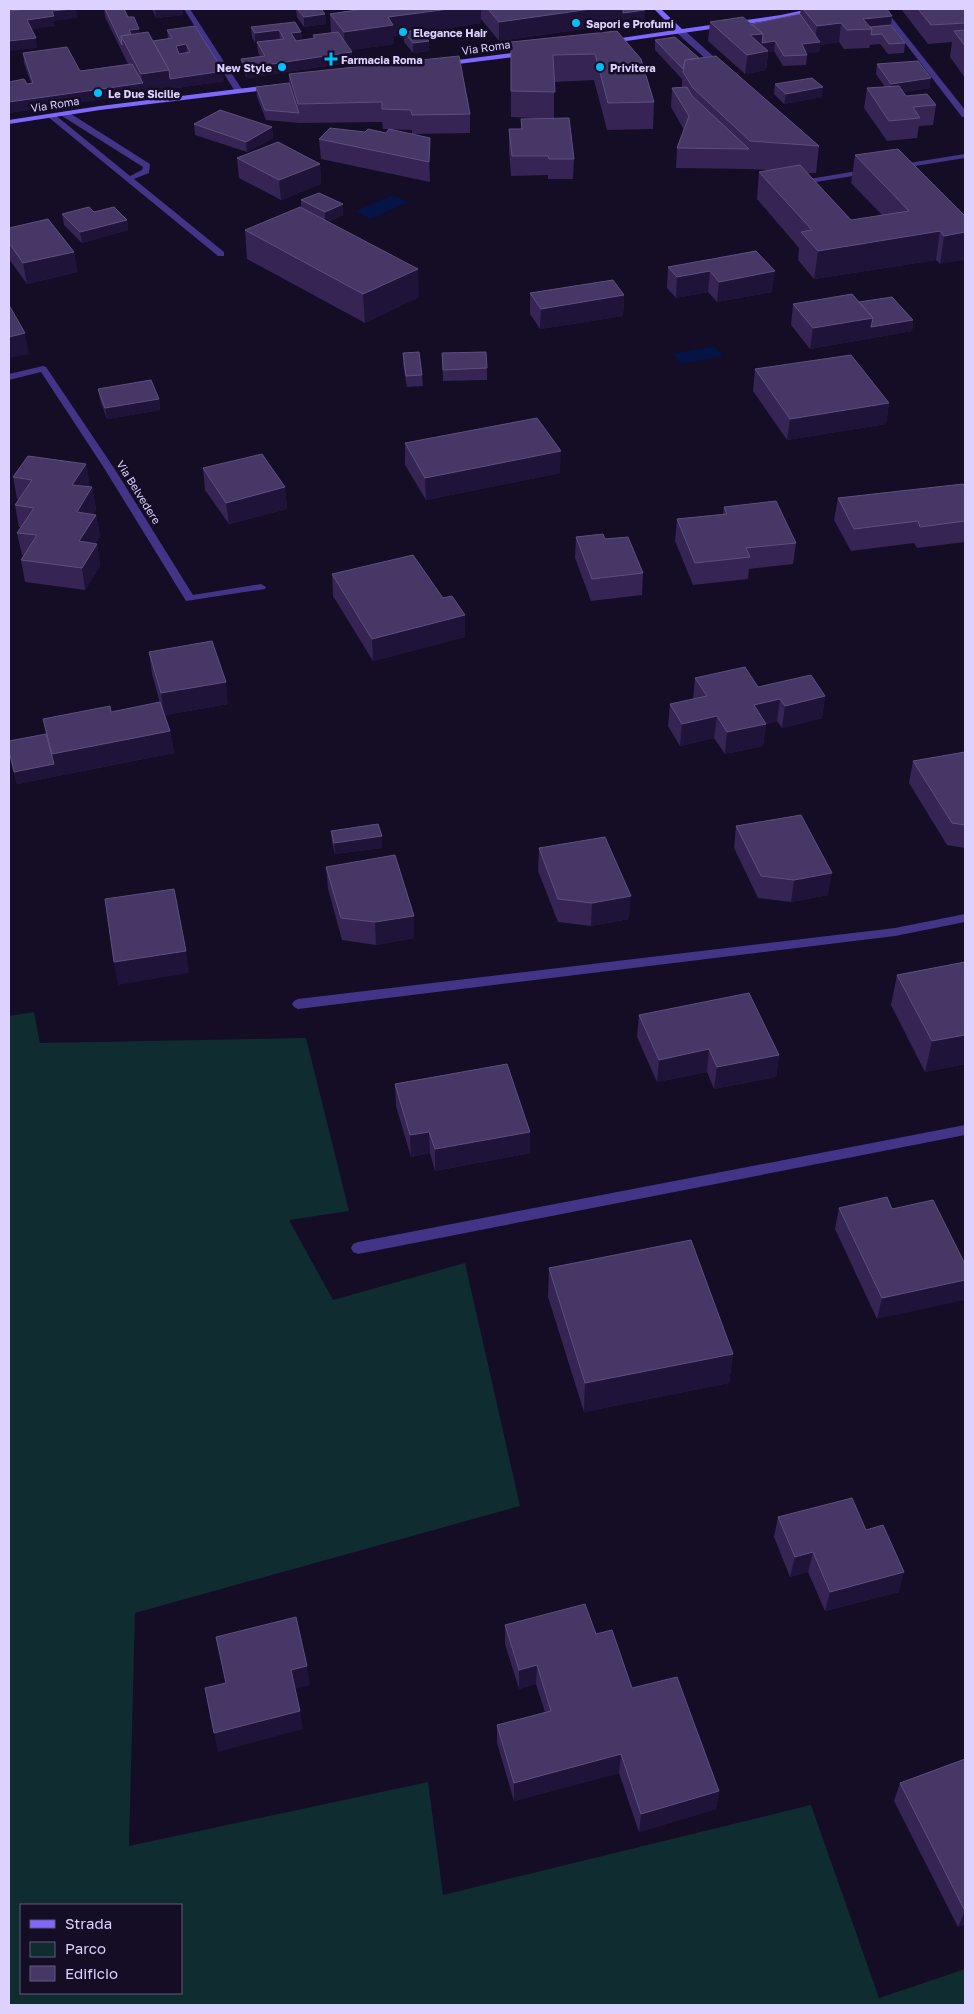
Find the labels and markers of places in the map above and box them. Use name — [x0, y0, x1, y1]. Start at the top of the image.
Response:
marker: Sapori e Profumi — [570, 17, 582, 29]
place label: Sapori e Profumi — [586, 17, 674, 30]
marker: Elegance Hair — [397, 26, 409, 38]
place label: Elegance Hair — [413, 26, 488, 39]
marker: Farmacia Roma — [325, 53, 337, 65]
place label: Farmacia Roma — [341, 53, 423, 66]
place label: New Style — [217, 61, 273, 74]
marker: New Style — [276, 61, 288, 73]
marker: Privitera — [594, 61, 606, 73]
place label: Privitera — [610, 61, 656, 74]
marker: Le Due Sicilie — [92, 87, 104, 99]
place label: Le Due Sicilie — [108, 87, 181, 100]

